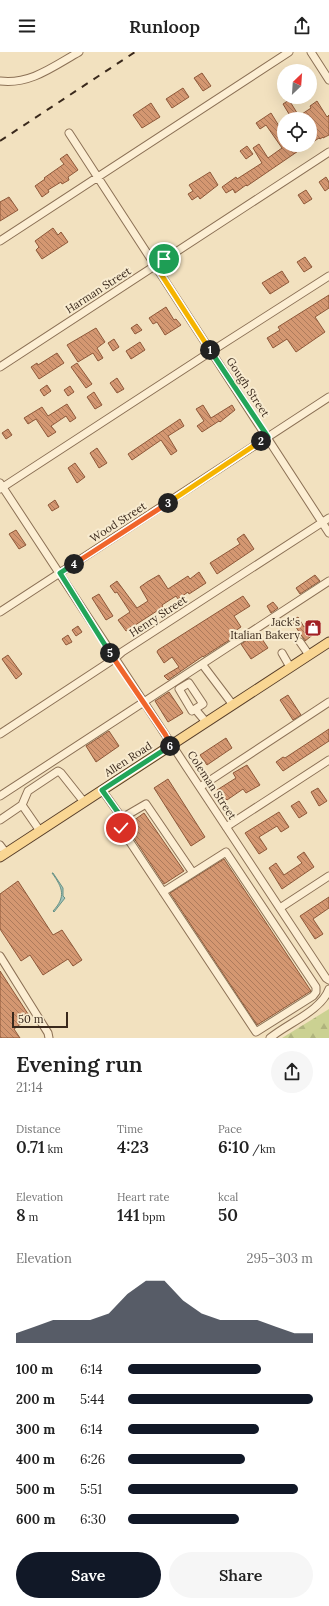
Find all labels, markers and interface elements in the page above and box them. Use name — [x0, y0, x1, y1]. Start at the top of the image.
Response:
icon: menu — [16, 15, 38, 37]
text: Runloop — [129, 15, 200, 38]
icon: share — [291, 15, 313, 37]
north arrow — [277, 64, 317, 104]
map controls — [277, 64, 317, 152]
button: locate — [277, 112, 317, 152]
pin — [147, 242, 181, 276]
icon: arrive — [153, 248, 175, 270]
street label: Harman Street — [63, 263, 134, 316]
pin: 1 — [200, 340, 220, 360]
text: 1 — [208, 343, 212, 357]
street label: Gough Street — [224, 355, 273, 420]
pin: 2 — [251, 431, 271, 451]
text: 2 — [258, 434, 264, 448]
pin: 3 — [158, 493, 178, 513]
text: 3 — [165, 496, 171, 510]
street label: Wood Street — [87, 498, 149, 545]
pin: 4 — [64, 554, 84, 574]
text: 4 — [71, 557, 77, 571]
street label: Henry Street — [127, 592, 190, 640]
place label: Jack's Italian Bakery — [230, 615, 300, 642]
shop icon: Jack's Italian Bakery — [303, 618, 323, 638]
pin: 5 — [100, 643, 120, 663]
text: 5 — [107, 646, 113, 660]
pin: 6 — [160, 736, 180, 756]
street label: Allen Road — [101, 738, 155, 780]
text: 6 — [167, 739, 173, 753]
street label: Coleman Street — [185, 748, 240, 823]
pin — [104, 811, 138, 845]
icon: check — [110, 817, 132, 839]
scale bar — [12, 1010, 68, 1029]
text: 50 m — [18, 1012, 44, 1026]
text: Evening run — [16, 1050, 143, 1078]
button: share — [271, 1051, 313, 1093]
text: 21:14 — [16, 1079, 43, 1096]
text: Distance — [16, 1122, 61, 1136]
text: Time — [117, 1122, 143, 1136]
text: Pace — [218, 1122, 242, 1136]
text: 0.71 — [16, 1136, 45, 1158]
text: 4:23 — [117, 1136, 149, 1158]
text: 6:10 — [218, 1136, 249, 1158]
text: km — [45, 1142, 63, 1156]
text: /km — [249, 1142, 276, 1156]
text: Elevation — [16, 1190, 63, 1204]
text: Heart rate — [117, 1190, 169, 1204]
text: kcal — [218, 1190, 238, 1204]
text: 8 — [16, 1204, 26, 1226]
text: 141 — [117, 1204, 140, 1226]
text: 50 — [218, 1204, 238, 1226]
text: m — [26, 1210, 38, 1224]
text: bpm — [140, 1210, 165, 1224]
text: Elevation — [16, 1250, 72, 1267]
text: 295–303 m — [246, 1250, 313, 1267]
text: 100 m — [16, 1361, 53, 1378]
text: 6:14 — [80, 1361, 103, 1378]
text: 200 m — [16, 1391, 55, 1408]
text: 5:44 — [80, 1391, 104, 1408]
text: 300 m — [16, 1421, 55, 1438]
text: 6:14 — [80, 1421, 103, 1438]
text: 400 m — [16, 1451, 55, 1468]
text: 6:26 — [80, 1451, 105, 1468]
text: 500 m — [16, 1481, 55, 1498]
text: 5:51 — [80, 1481, 102, 1498]
text: 600 m — [16, 1511, 55, 1528]
text: 6:30 — [80, 1511, 106, 1528]
button: Save — [16, 1552, 161, 1598]
button: Share — [169, 1552, 313, 1598]

